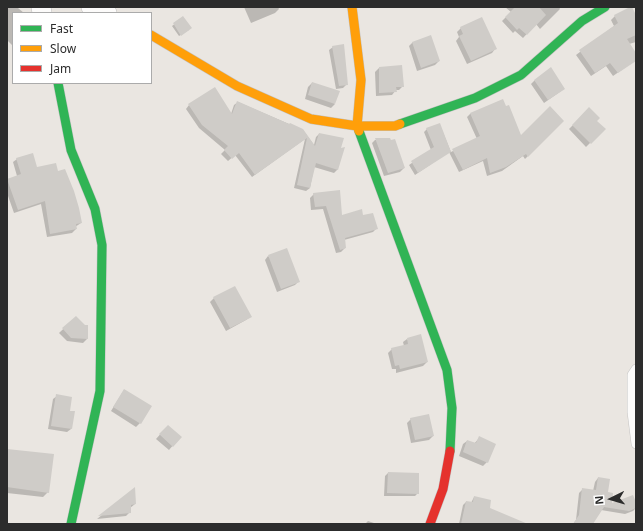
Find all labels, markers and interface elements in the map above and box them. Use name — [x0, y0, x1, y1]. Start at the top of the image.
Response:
legend — [12, 12, 152, 84]
text: Fast — [50, 20, 73, 37]
text: Slow — [50, 40, 76, 57]
text: Jam — [50, 60, 71, 77]
north arrow — [591, 479, 631, 519]
text: N — [591, 495, 606, 505]

